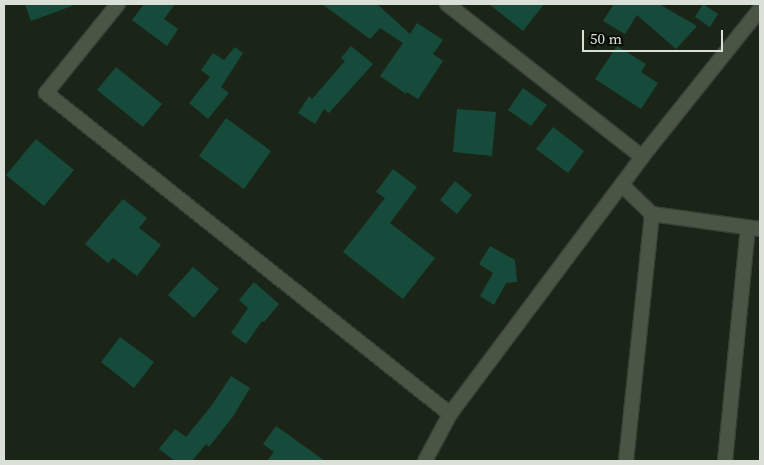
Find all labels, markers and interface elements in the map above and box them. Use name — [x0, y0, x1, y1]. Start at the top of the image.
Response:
scale bar — [584, 20, 725, 52]
text: 50 m — [590, 28, 622, 49]

